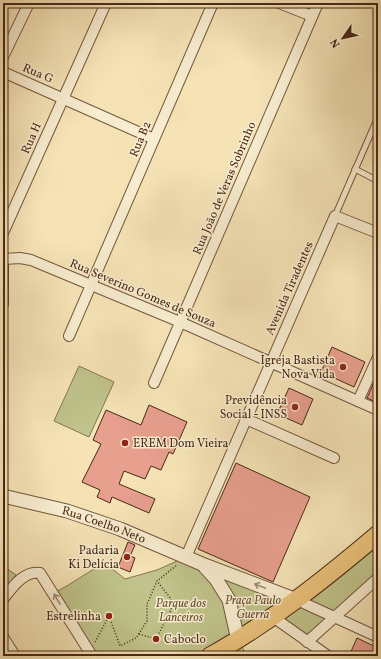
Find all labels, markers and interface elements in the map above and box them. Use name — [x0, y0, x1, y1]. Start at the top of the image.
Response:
north arrow — [323, 18, 363, 58]
text: N — [327, 35, 344, 50]
street label: Rua G — [20, 60, 56, 88]
street label: Rua B2 — [126, 119, 156, 160]
street label: Rua João de Veras Sobrinho — [190, 119, 260, 257]
street label: Rua H — [18, 120, 46, 156]
street label: Avenida Tiradentes — [262, 239, 318, 338]
street label: Rua Severino Gomes de Souza — [67, 256, 218, 332]
place label: Igreja Bastista Nova Vida — [260, 353, 335, 383]
marker: Igreja Bastista Nova Vida — [338, 362, 348, 372]
place label: Previdência Social - INSS — [220, 393, 287, 423]
marker: Previdência Social - INSS — [290, 402, 300, 412]
place label: EREM Dom Vieira — [133, 436, 229, 452]
marker: EREM Dom Vieira — [120, 438, 130, 448]
street label: Rua Coelho Neto — [60, 503, 148, 548]
place label: Padaria Ki Delícia — [68, 543, 119, 573]
marker: Padaria Ki Delícia — [122, 552, 132, 562]
one-way arrow — [255, 582, 267, 590]
one-way arrow — [53, 593, 61, 605]
park label: Praça Paulo Guerra — [225, 593, 281, 623]
park label: Parque dos Lanceiros — [156, 596, 207, 626]
place label: Estrelinha — [46, 609, 101, 625]
marker: Estrelinha — [104, 611, 114, 621]
place label: Caboclo — [164, 632, 206, 648]
marker: Caboclo — [151, 634, 161, 644]

